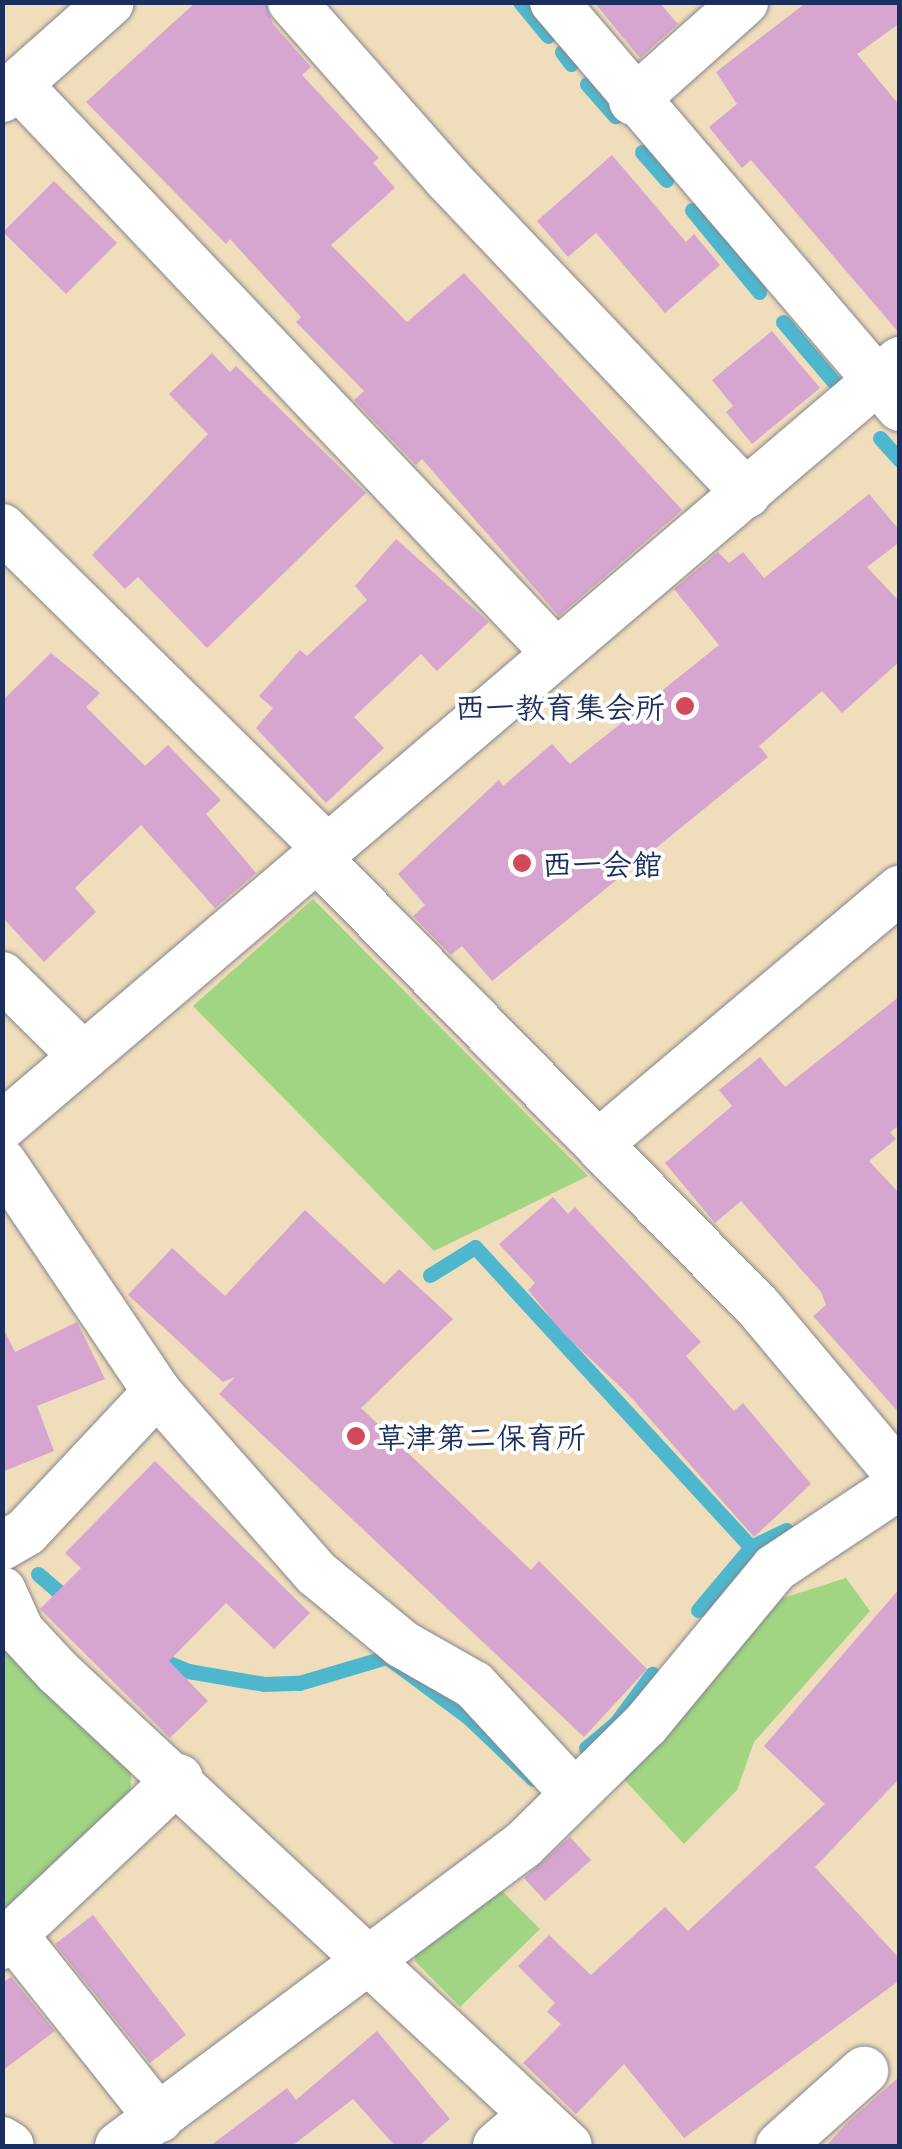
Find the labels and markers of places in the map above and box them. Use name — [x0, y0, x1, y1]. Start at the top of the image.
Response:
place label: 西一教育集会所 — [455, 688, 665, 724]
marker: 西一教育集会所 — [674, 695, 696, 717]
place label: 西一会館 — [542, 845, 662, 881]
marker: 西一会館 — [511, 852, 533, 874]
place label: 草津第二保育所 — [376, 1418, 586, 1454]
marker: 草津第二保育所 — [345, 1425, 367, 1447]

